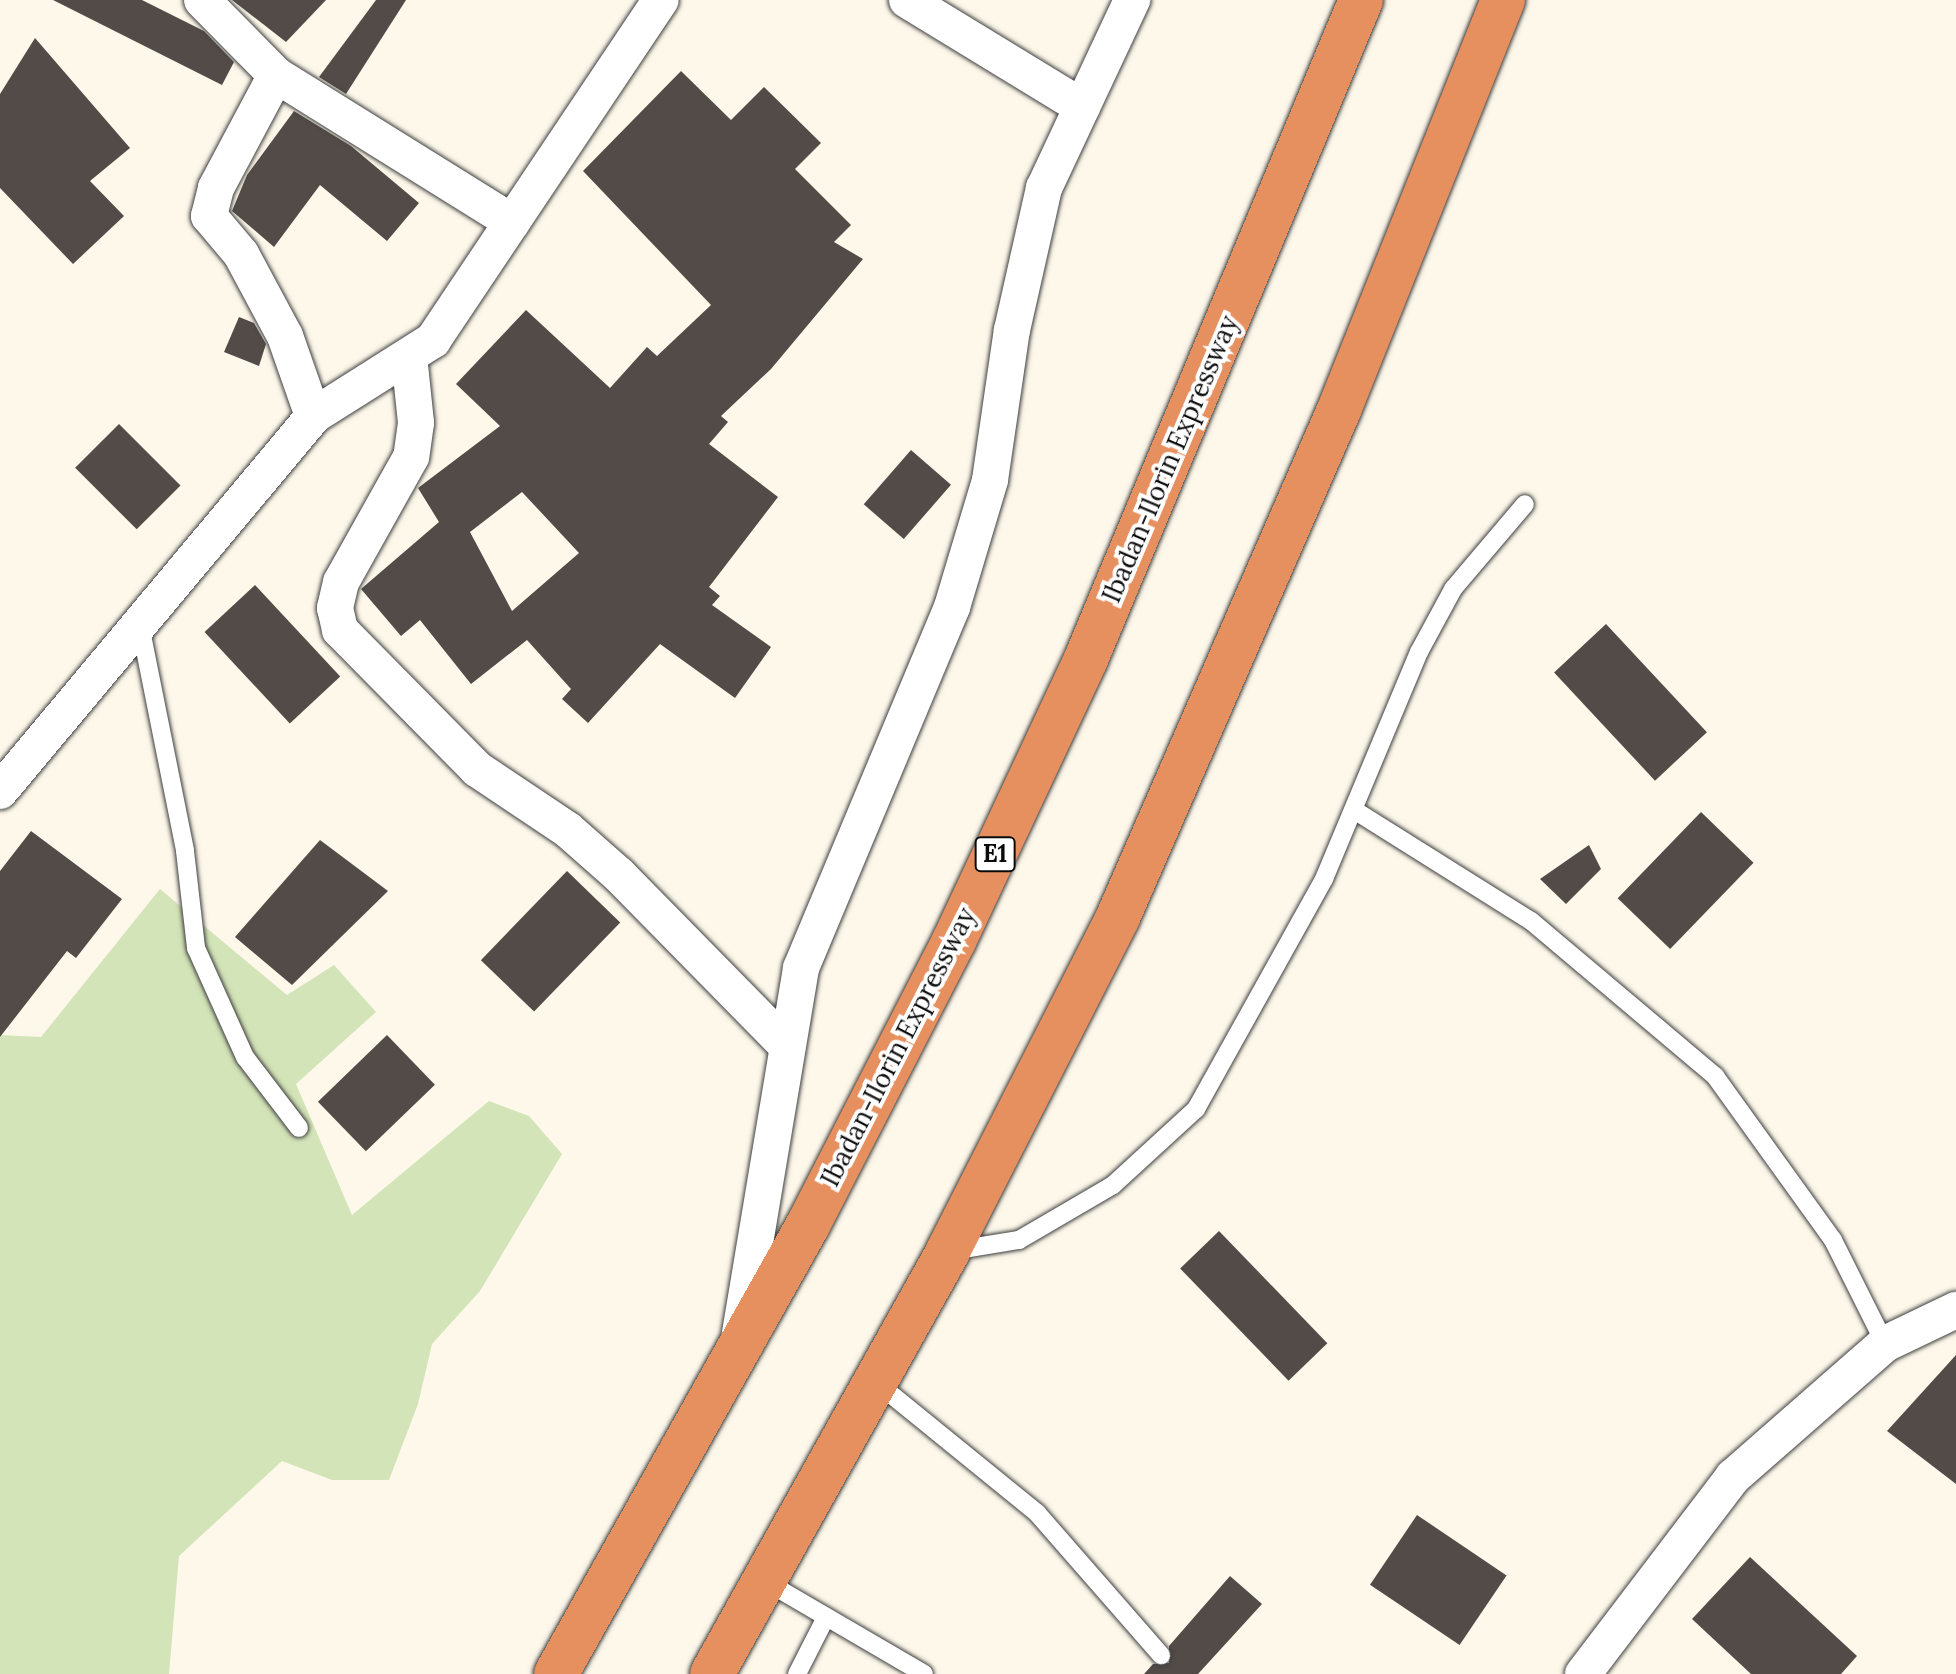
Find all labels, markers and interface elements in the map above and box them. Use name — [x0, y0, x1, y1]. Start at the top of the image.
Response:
street label: Ibadan-Ilorin Expressway — [1095, 311, 1245, 607]
road number: E1 — [973, 834, 1017, 874]
street label: Ibadan-Ilorin Expressway — [814, 902, 982, 1192]

